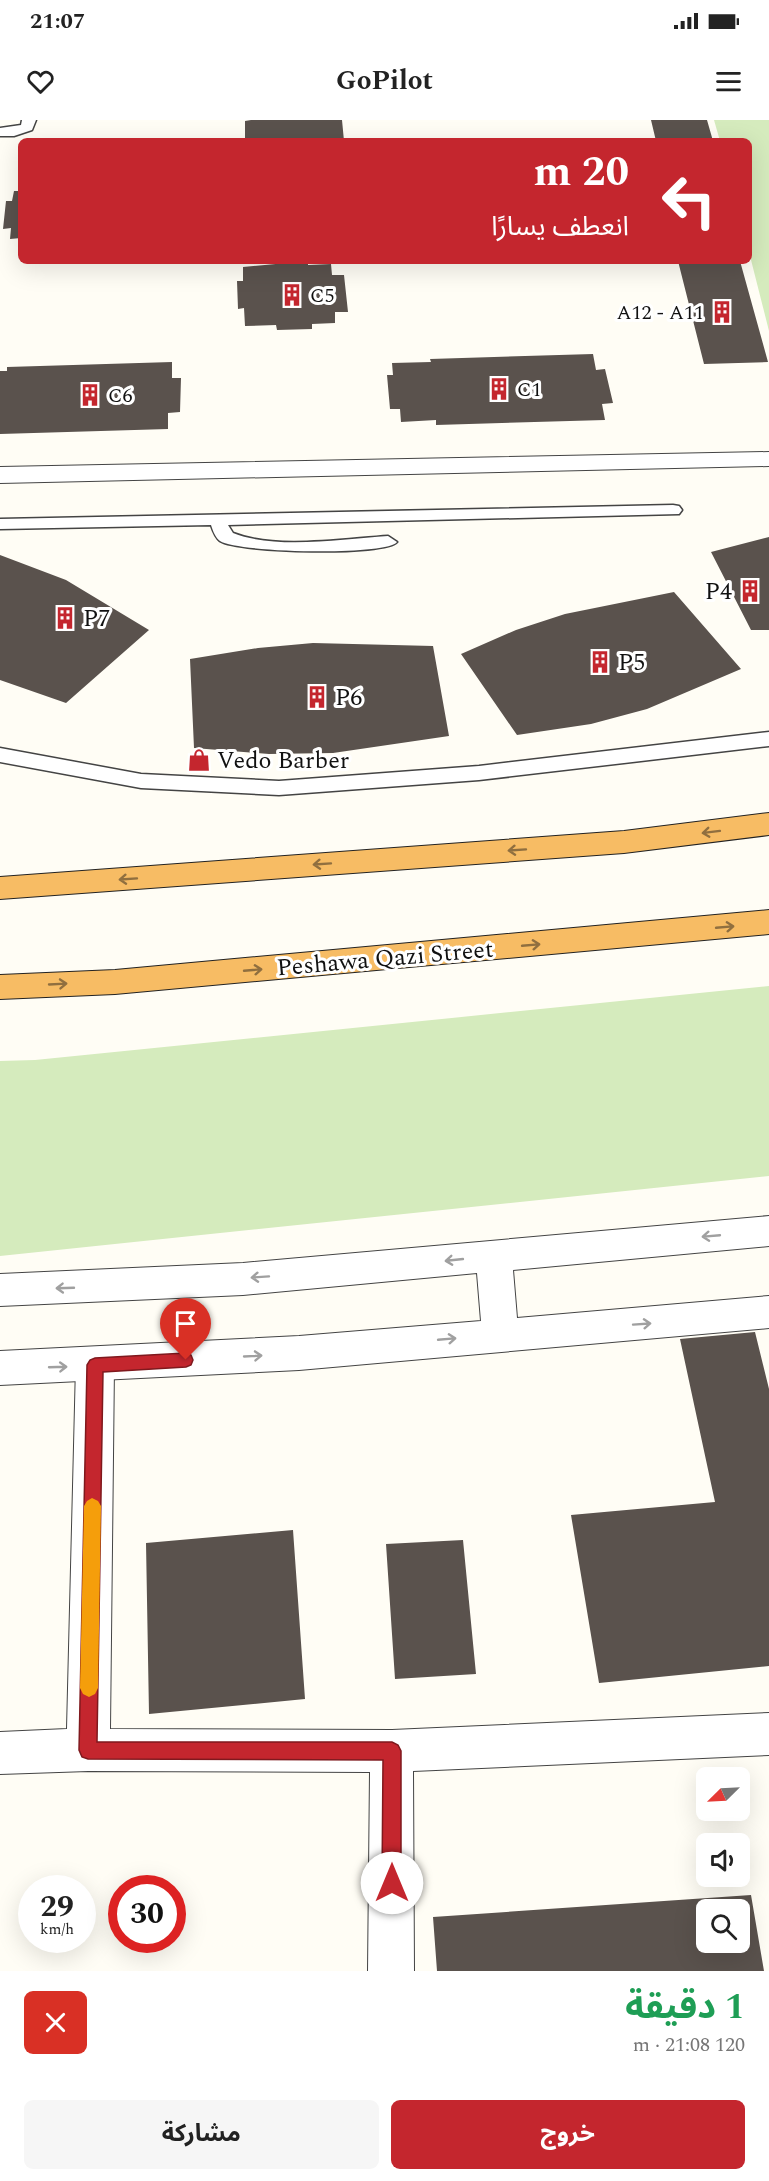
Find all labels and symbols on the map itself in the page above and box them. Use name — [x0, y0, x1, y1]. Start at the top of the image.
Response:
place label: C5 — [310, 281, 335, 311]
building icon: C5 — [279, 282, 305, 308]
place label: A12 - A11 — [617, 298, 704, 328]
building icon: A12 - A11 — [709, 299, 735, 325]
place label: C1 — [517, 375, 542, 405]
building icon: C1 — [486, 376, 512, 402]
place label: C6 — [108, 381, 133, 411]
building icon: C6 — [77, 382, 103, 408]
place label: P4 — [705, 574, 732, 610]
building icon: P4 — [737, 578, 763, 604]
place label: P7 — [83, 601, 110, 637]
building icon: P7 — [52, 605, 78, 631]
place label: P5 — [618, 645, 645, 681]
building icon: P5 — [587, 649, 613, 675]
place label: P6 — [335, 680, 362, 716]
building icon: P6 — [304, 684, 330, 710]
place label: Vedo Barber — [217, 743, 349, 779]
shop icon: Vedo Barber — [186, 747, 212, 773]
one-way arrow — [702, 826, 721, 837]
one-way arrow — [507, 845, 527, 856]
one-way arrow — [313, 859, 333, 870]
one-way arrow — [118, 873, 138, 884]
one-way arrow — [714, 921, 734, 932]
street label: Peshawa Qazi Street — [275, 932, 495, 986]
one-way arrow — [520, 939, 540, 950]
one-way arrow — [242, 964, 262, 975]
one-way arrow — [48, 979, 68, 990]
one-way arrow — [701, 1231, 721, 1242]
one-way arrow — [444, 1255, 464, 1266]
one-way arrow — [250, 1272, 270, 1283]
one-way arrow — [55, 1282, 75, 1294]
pin — [160, 1298, 211, 1360]
one-way arrow — [631, 1318, 651, 1329]
one-way arrow — [437, 1334, 457, 1345]
one-way arrow — [243, 1350, 263, 1361]
one-way arrow — [48, 1361, 68, 1372]
north arrow — [696, 1767, 750, 1821]
position arrow — [360, 1851, 424, 1915]
speed limit sign: 30 — [108, 1875, 186, 1953]

